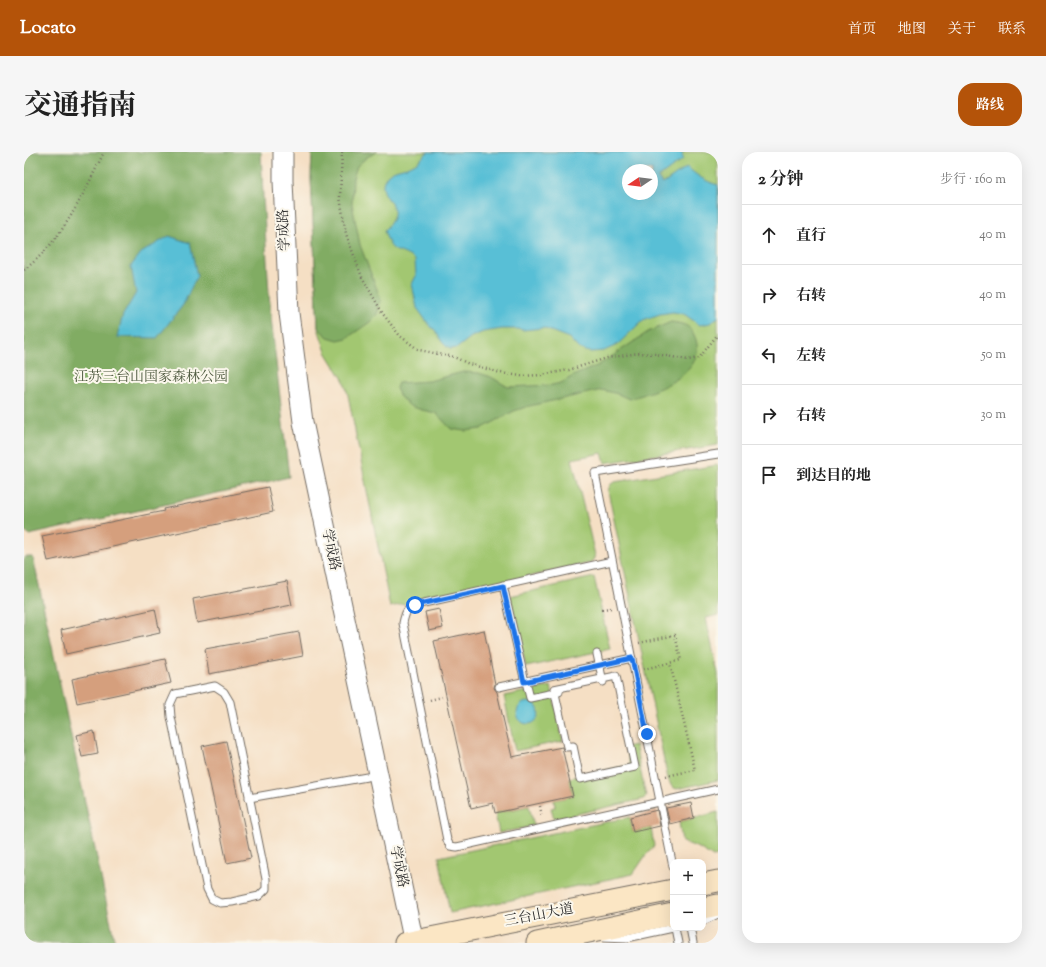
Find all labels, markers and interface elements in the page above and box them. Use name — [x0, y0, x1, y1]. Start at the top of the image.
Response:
text: Locato — [20, 15, 76, 42]
text: 首页 — [848, 20, 876, 40]
text: 地图 — [898, 20, 926, 40]
text: 关于 — [948, 20, 976, 40]
text: 联系 — [998, 20, 1026, 40]
button: 路线 — [958, 83, 1022, 126]
text: 交通指南 — [24, 87, 136, 127]
north arrow — [622, 164, 658, 200]
text: 2 分钟 — [758, 168, 804, 192]
text: 步行 · 160 m — [940, 171, 1006, 189]
street label: 学成路 — [274, 209, 296, 251]
icon: ahead — [758, 224, 780, 246]
text: 直行 — [796, 226, 826, 247]
text: 40 m — [979, 226, 1006, 244]
icon: right — [758, 284, 780, 306]
text: 右转 — [796, 286, 826, 307]
text: 40 m — [979, 286, 1006, 304]
icon: left — [758, 344, 780, 366]
text: 左转 — [796, 346, 826, 367]
text: 50 m — [981, 346, 1006, 364]
park label: 江苏三台山国家森林公园 — [74, 368, 228, 388]
icon: right — [758, 404, 780, 426]
text: 右转 — [796, 406, 826, 427]
text: 30 m — [980, 406, 1006, 424]
icon: arrive — [758, 464, 780, 486]
text: 到达目的地 — [796, 466, 871, 487]
street label: 学成路 — [316, 527, 344, 573]
route start — [406, 596, 424, 614]
route end — [638, 725, 656, 743]
street label: 学成路 — [384, 844, 412, 890]
map controls — [670, 859, 706, 931]
button: + — [670, 859, 706, 895]
button: − — [670, 895, 706, 931]
street label: 三台山大道 — [503, 900, 575, 932]

